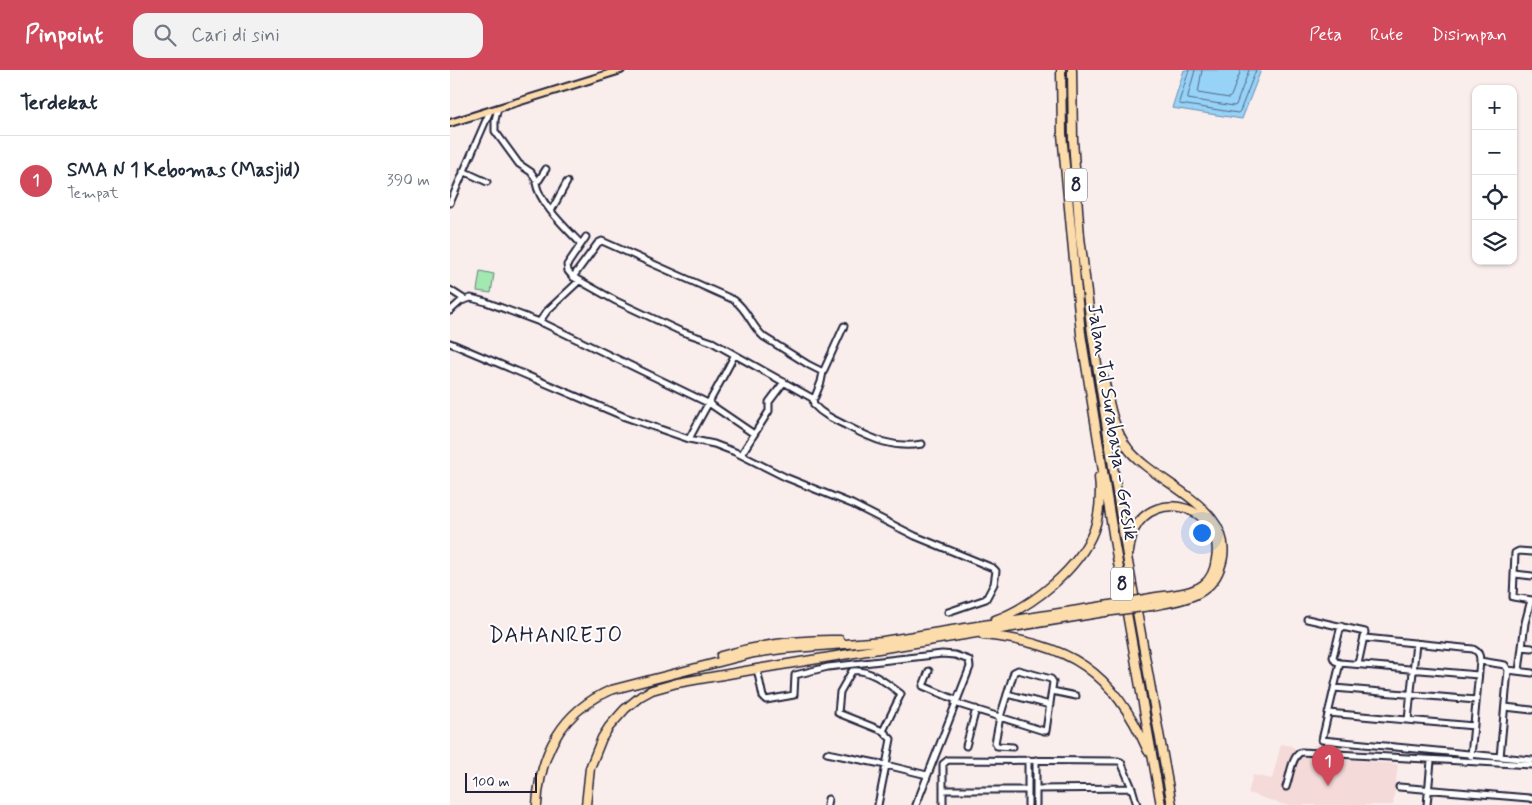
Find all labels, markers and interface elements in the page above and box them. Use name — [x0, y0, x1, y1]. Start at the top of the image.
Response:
search box — [133, 13, 483, 58]
text: Pinpoint — [25, 20, 103, 51]
icon: search — [151, 21, 179, 49]
text: Cari di sini — [191, 23, 280, 48]
text: Peta — [1309, 23, 1342, 47]
text: Rute — [1370, 23, 1403, 47]
text: Disimpan — [1431, 23, 1507, 47]
map controls — [1472, 85, 1517, 265]
button: + — [1472, 85, 1517, 130]
text: Terdekat — [20, 89, 98, 117]
button: − — [1472, 130, 1517, 175]
text: SMA N 1 Kebomas (Masjid) — [67, 158, 299, 183]
road number: 8 — [1065, 168, 1087, 202]
text: 1 — [32, 170, 40, 191]
text: 390 m — [387, 170, 430, 191]
button: locate — [1472, 175, 1517, 220]
text: Tempat — [67, 183, 119, 204]
button: layers — [1472, 220, 1517, 265]
street label: Jalan Tol Surabaya - Gresik — [1080, 302, 1144, 542]
your location — [1189, 520, 1215, 546]
road number: 8 — [1111, 568, 1133, 600]
district label: DAHANREJO — [489, 622, 623, 650]
pin: 1 — [1312, 745, 1344, 786]
scale bar — [465, 770, 538, 793]
text: 100 m — [472, 773, 510, 791]

